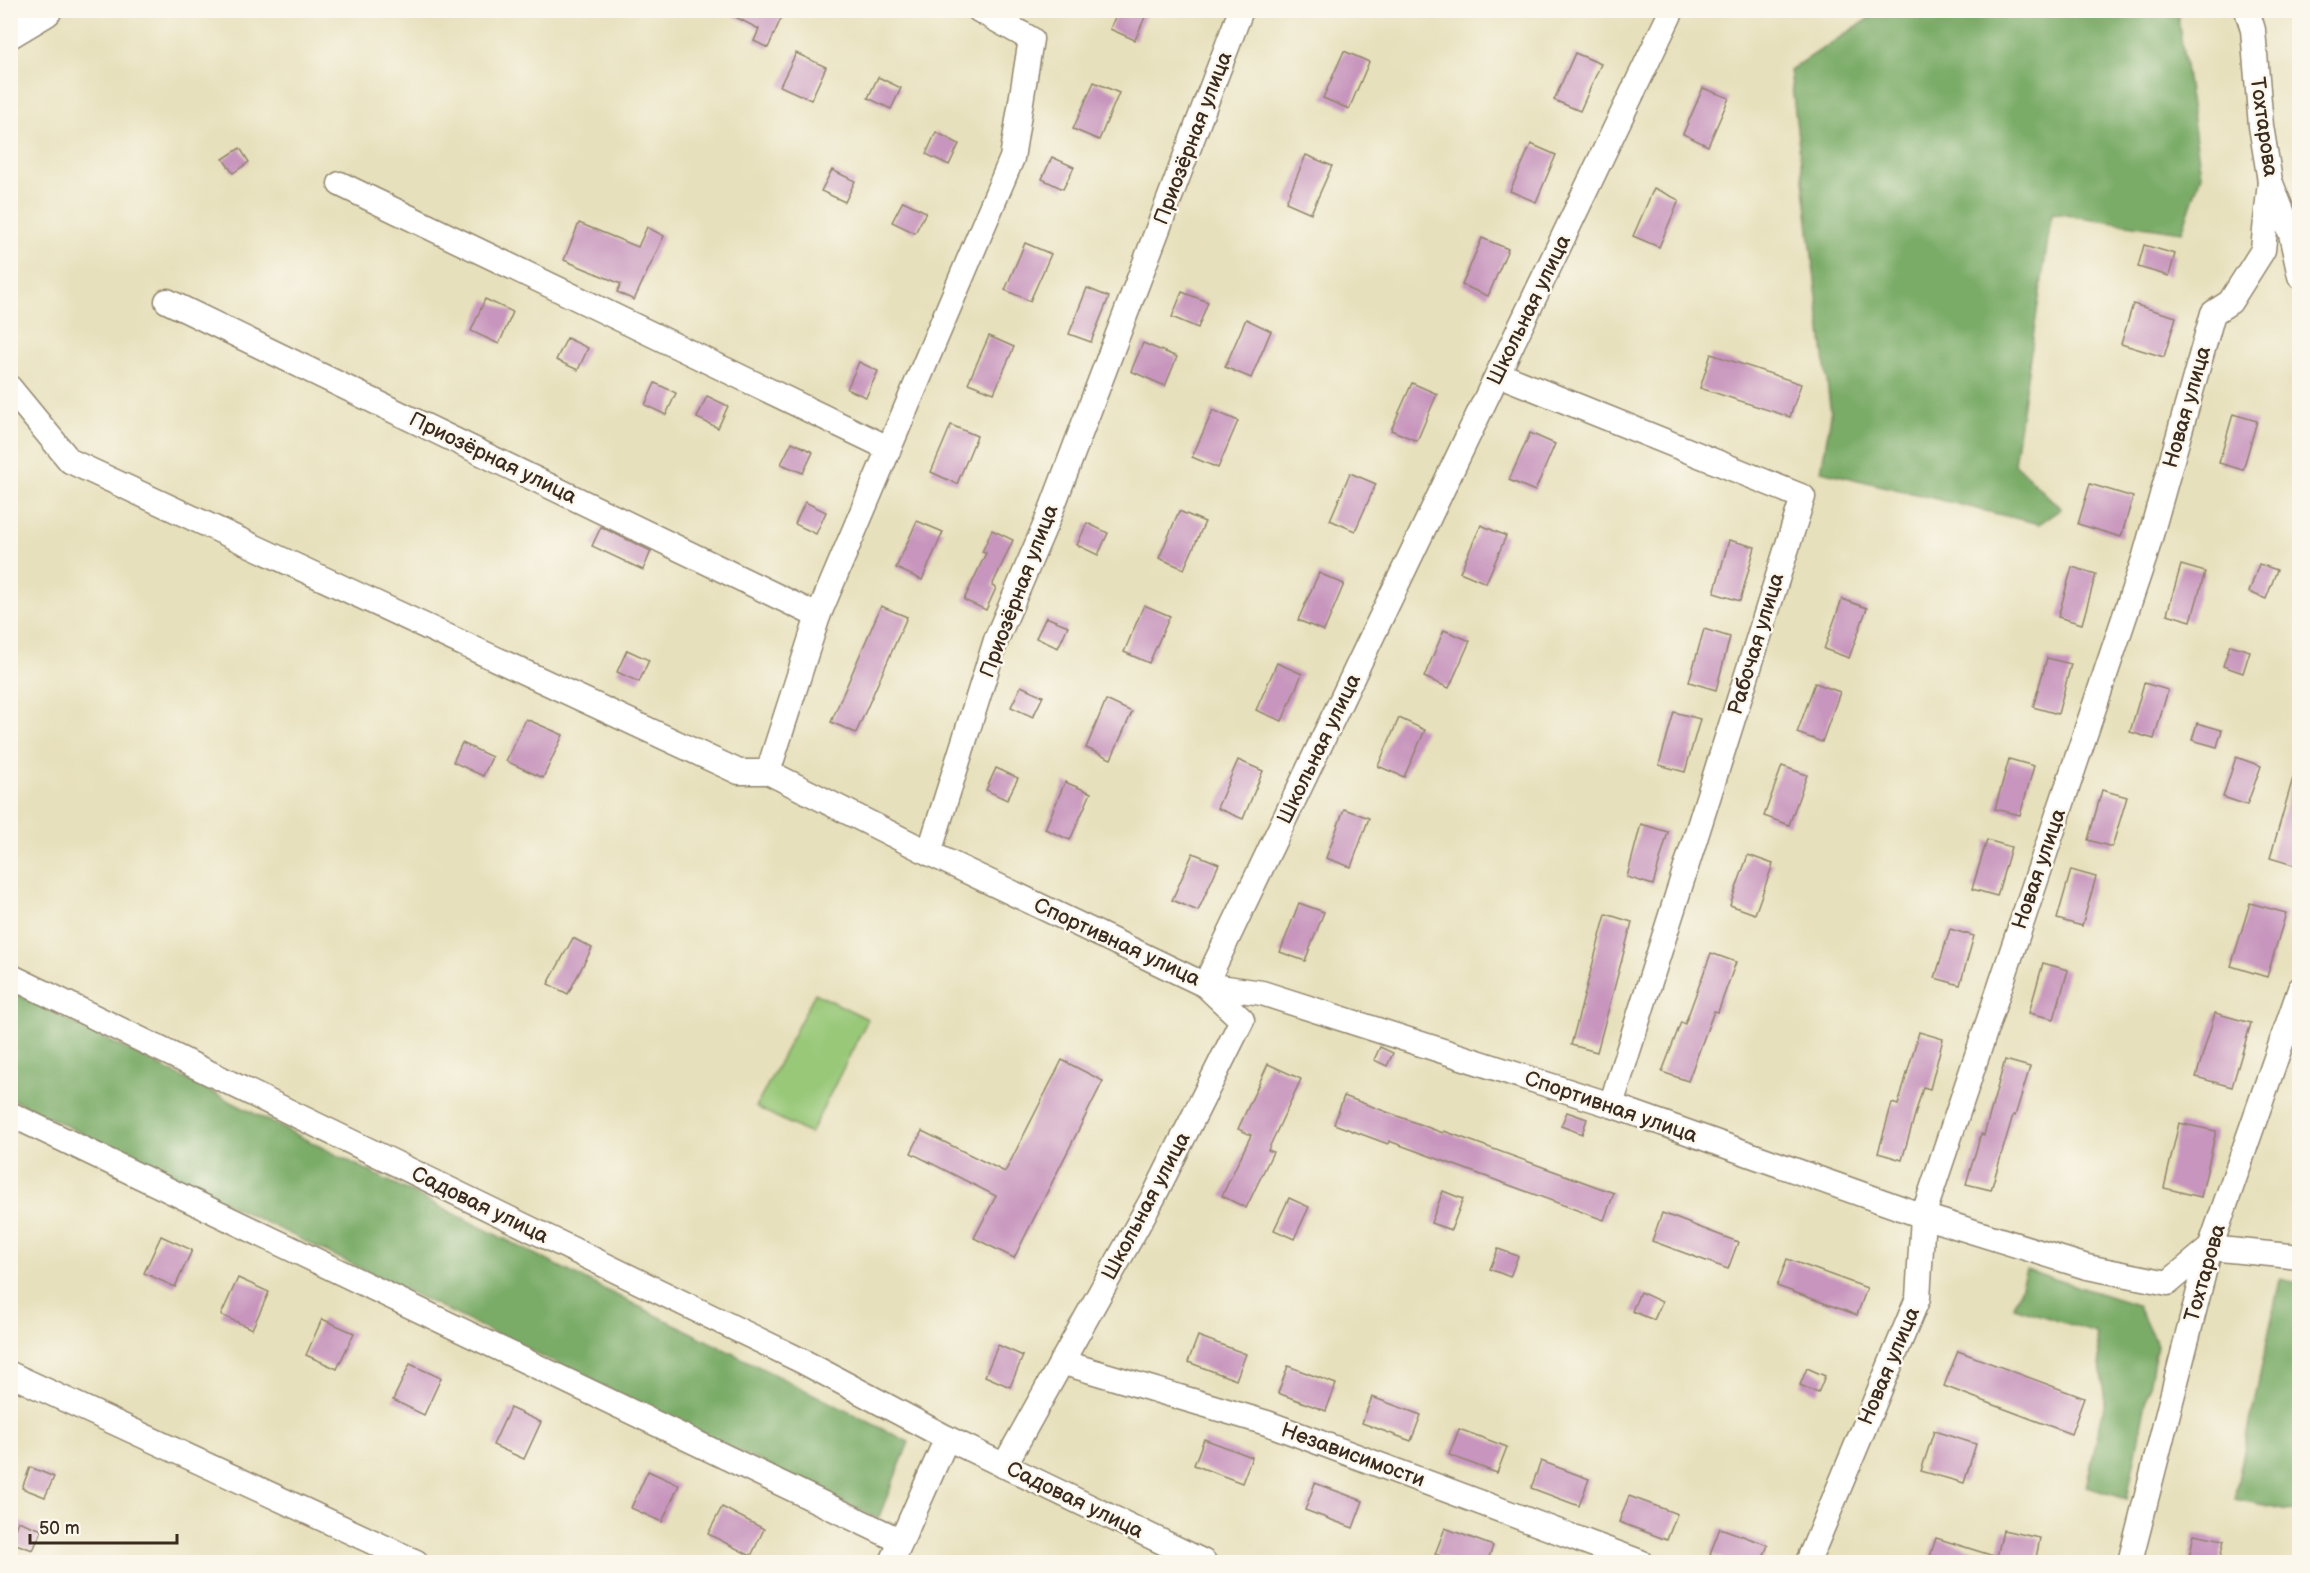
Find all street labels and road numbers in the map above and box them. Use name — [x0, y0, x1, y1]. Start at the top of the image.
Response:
street label: Приозёрная улица — [1148, 47, 1238, 228]
street label: Тохтарова — [2245, 76, 2283, 179]
street label: Школьная улица — [1482, 230, 1576, 389]
street label: Новая улица — [2158, 343, 2216, 471]
street label: Приозёрная улица — [405, 407, 581, 510]
street label: Приозёрная улица — [974, 500, 1064, 681]
street label: Рабочая улица — [1723, 570, 1790, 718]
street label: Школьная улица — [1272, 669, 1366, 828]
street label: Новая улица — [2007, 805, 2071, 932]
street label: Спортивная улица — [1030, 892, 1205, 992]
street label: Спортивная улица — [1521, 1066, 1701, 1148]
street label: Школьная улица — [1096, 1127, 1196, 1284]
street label: Садовая улица — [407, 1161, 553, 1249]
street label: Тохтарова — [2179, 1221, 2231, 1325]
street label: Новая улица — [1853, 1303, 1925, 1429]
street label: Независимости — [1278, 1417, 1428, 1493]
street label: Садовая улица — [1002, 1456, 1148, 1544]

